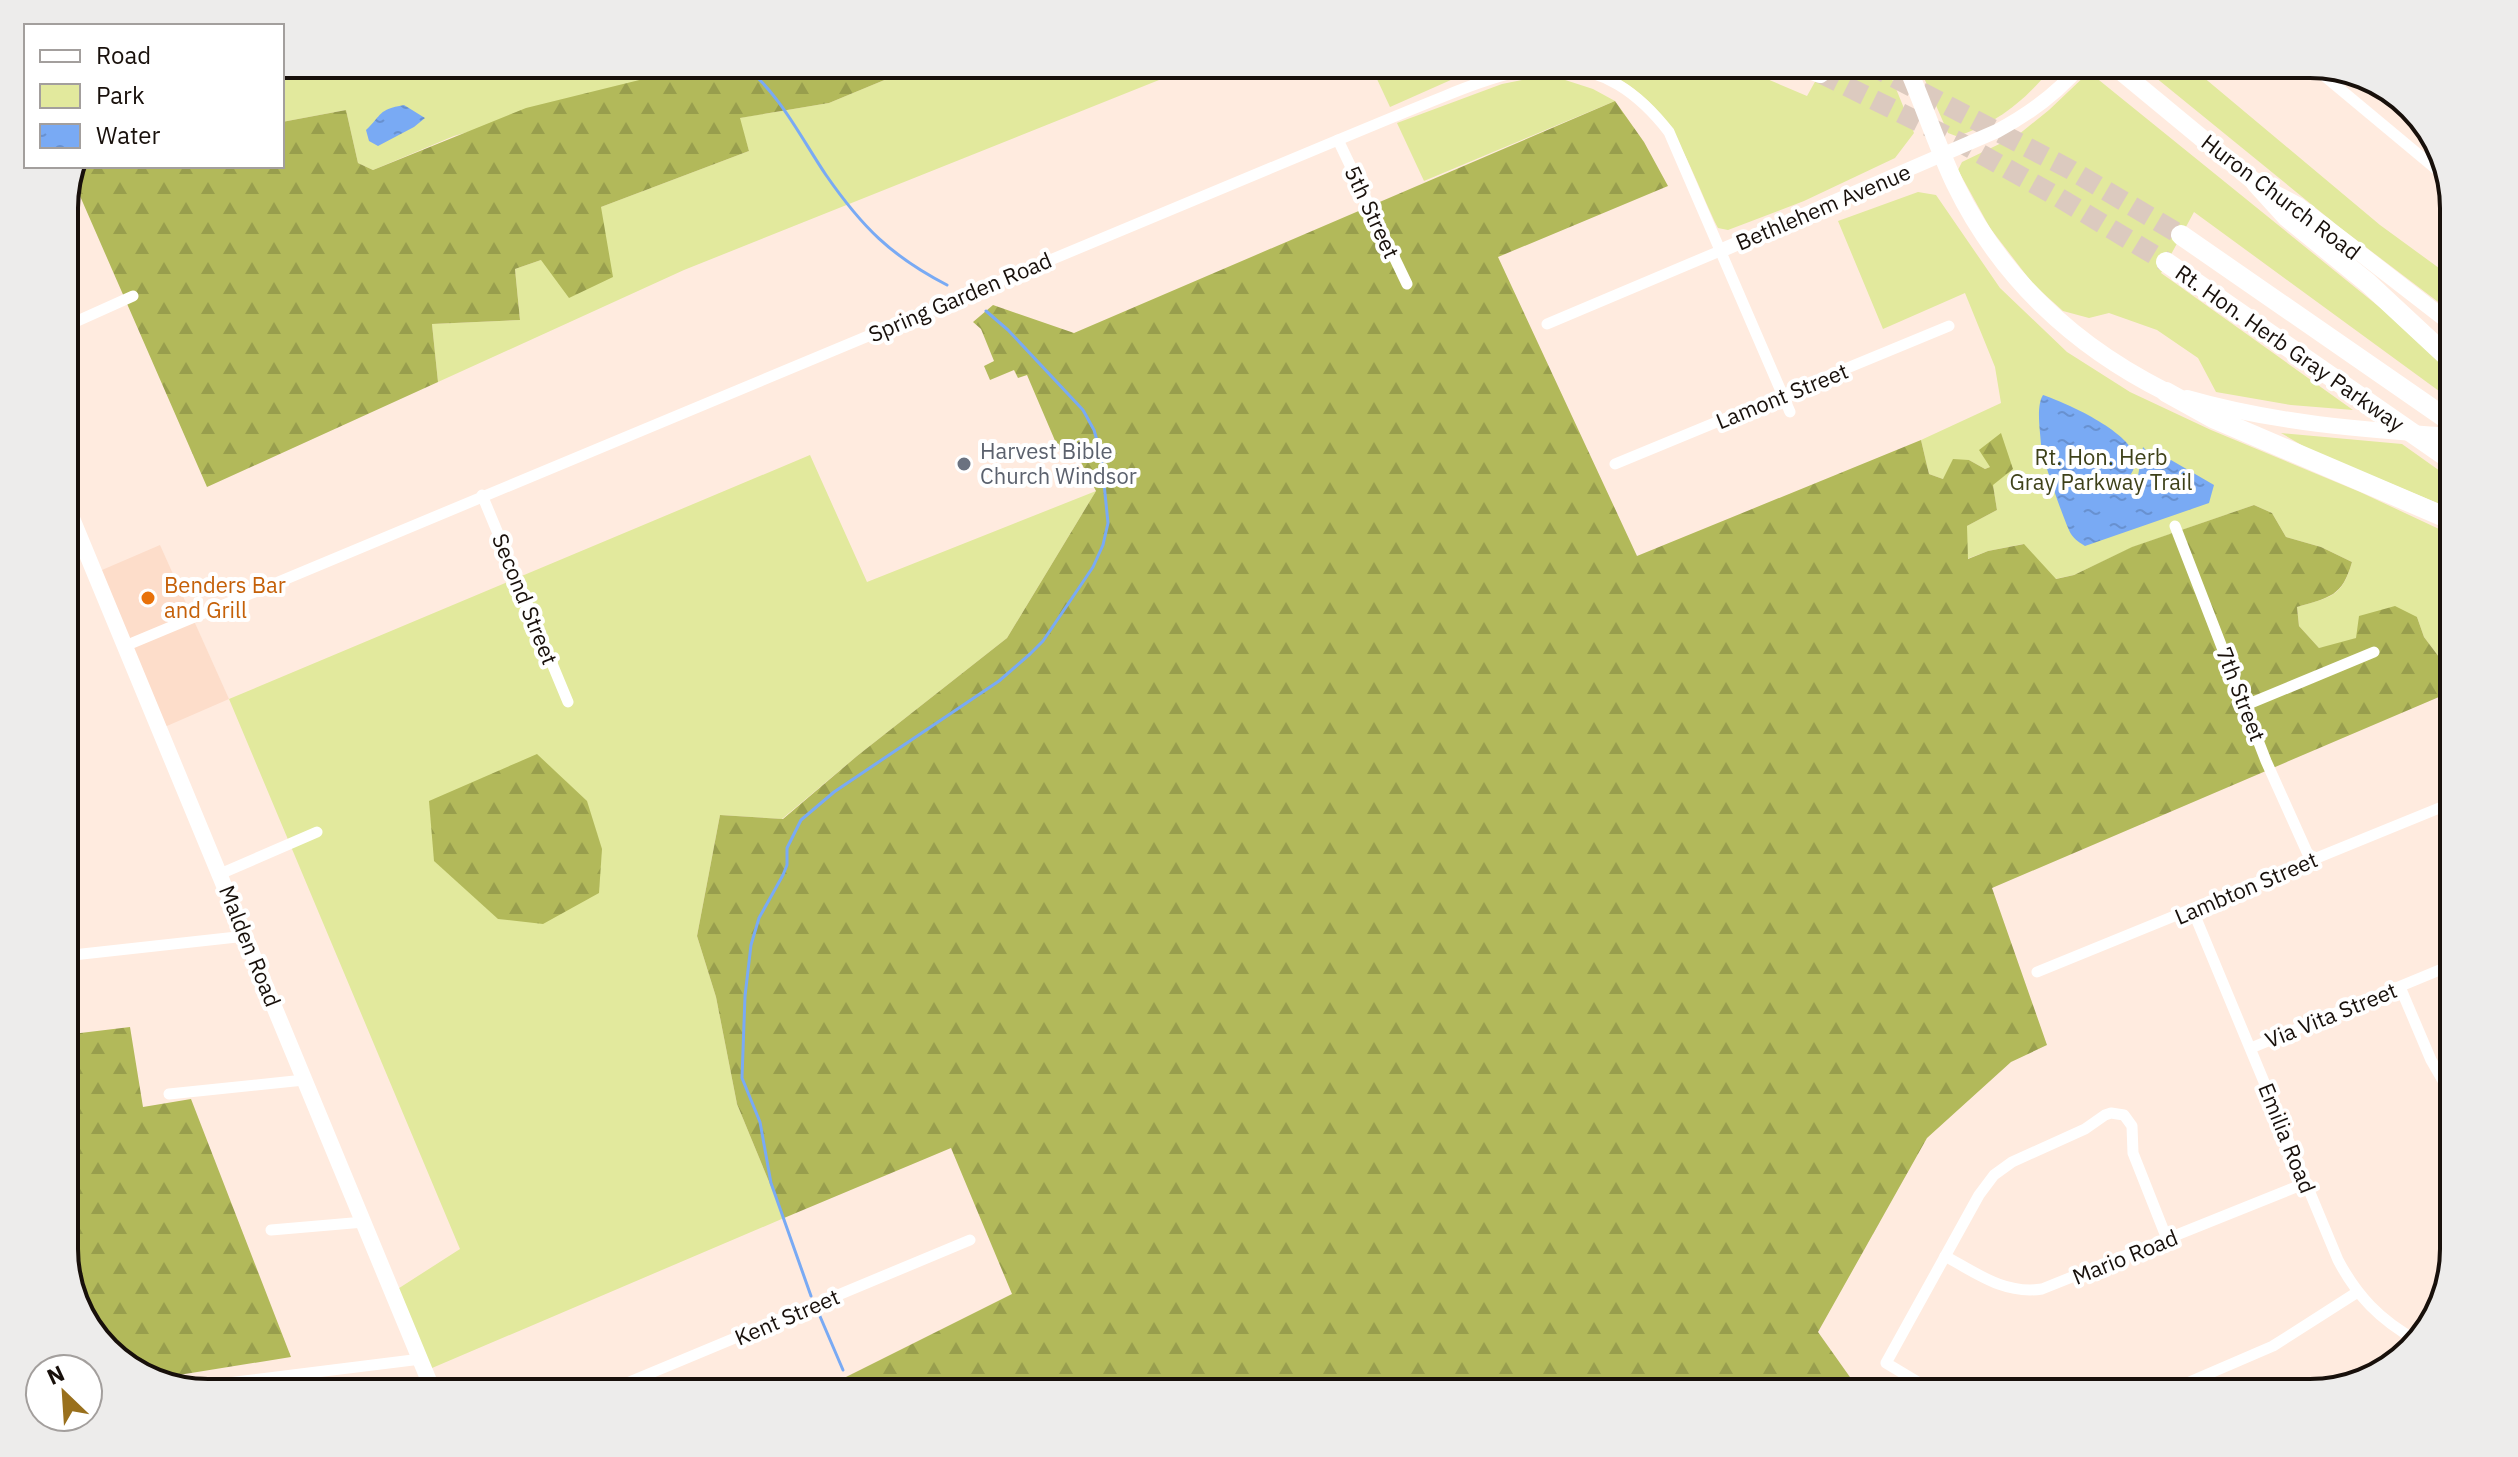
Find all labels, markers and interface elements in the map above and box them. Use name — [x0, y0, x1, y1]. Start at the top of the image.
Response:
legend — [24, 24, 284, 168]
text: Road — [96, 39, 151, 71]
text: Park — [96, 79, 145, 111]
text: Water — [96, 119, 160, 151]
street label: Huron Church Road — [2196, 127, 2367, 266]
street label: Bethlehem Avenue — [1731, 157, 1915, 256]
street label: 5th Street — [1338, 161, 1407, 263]
street label: Spring Garden Road — [864, 245, 1056, 348]
street label: Rt. Hon. Herb Gray Parkway — [2170, 257, 2410, 438]
street label: Lamont Street — [1711, 356, 1852, 435]
place label: Harvest Bible Church Windsor — [980, 436, 1137, 490]
park label: Rt. Hon. Herb Gray Parkway Trail — [2010, 442, 2192, 496]
marker: Harvest Bible Church Windsor — [955, 455, 973, 473]
street label: Second Street — [486, 529, 565, 669]
place label: Benders Bar and Grill — [164, 570, 286, 624]
marker: Benders Bar and Grill — [139, 589, 157, 607]
street label: 7th Street — [2210, 642, 2273, 745]
street label: Lambton Street — [2170, 844, 2322, 931]
street label: Malden Road — [213, 881, 288, 1011]
street label: Via Vita Street — [2261, 975, 2401, 1054]
street label: Emilia Road — [2252, 1078, 2323, 1197]
street label: Mario Road — [2068, 1222, 2182, 1291]
street label: Kent Street — [730, 1281, 844, 1352]
north arrow — [24, 1353, 104, 1433]
text: N — [42, 1358, 69, 1391]

